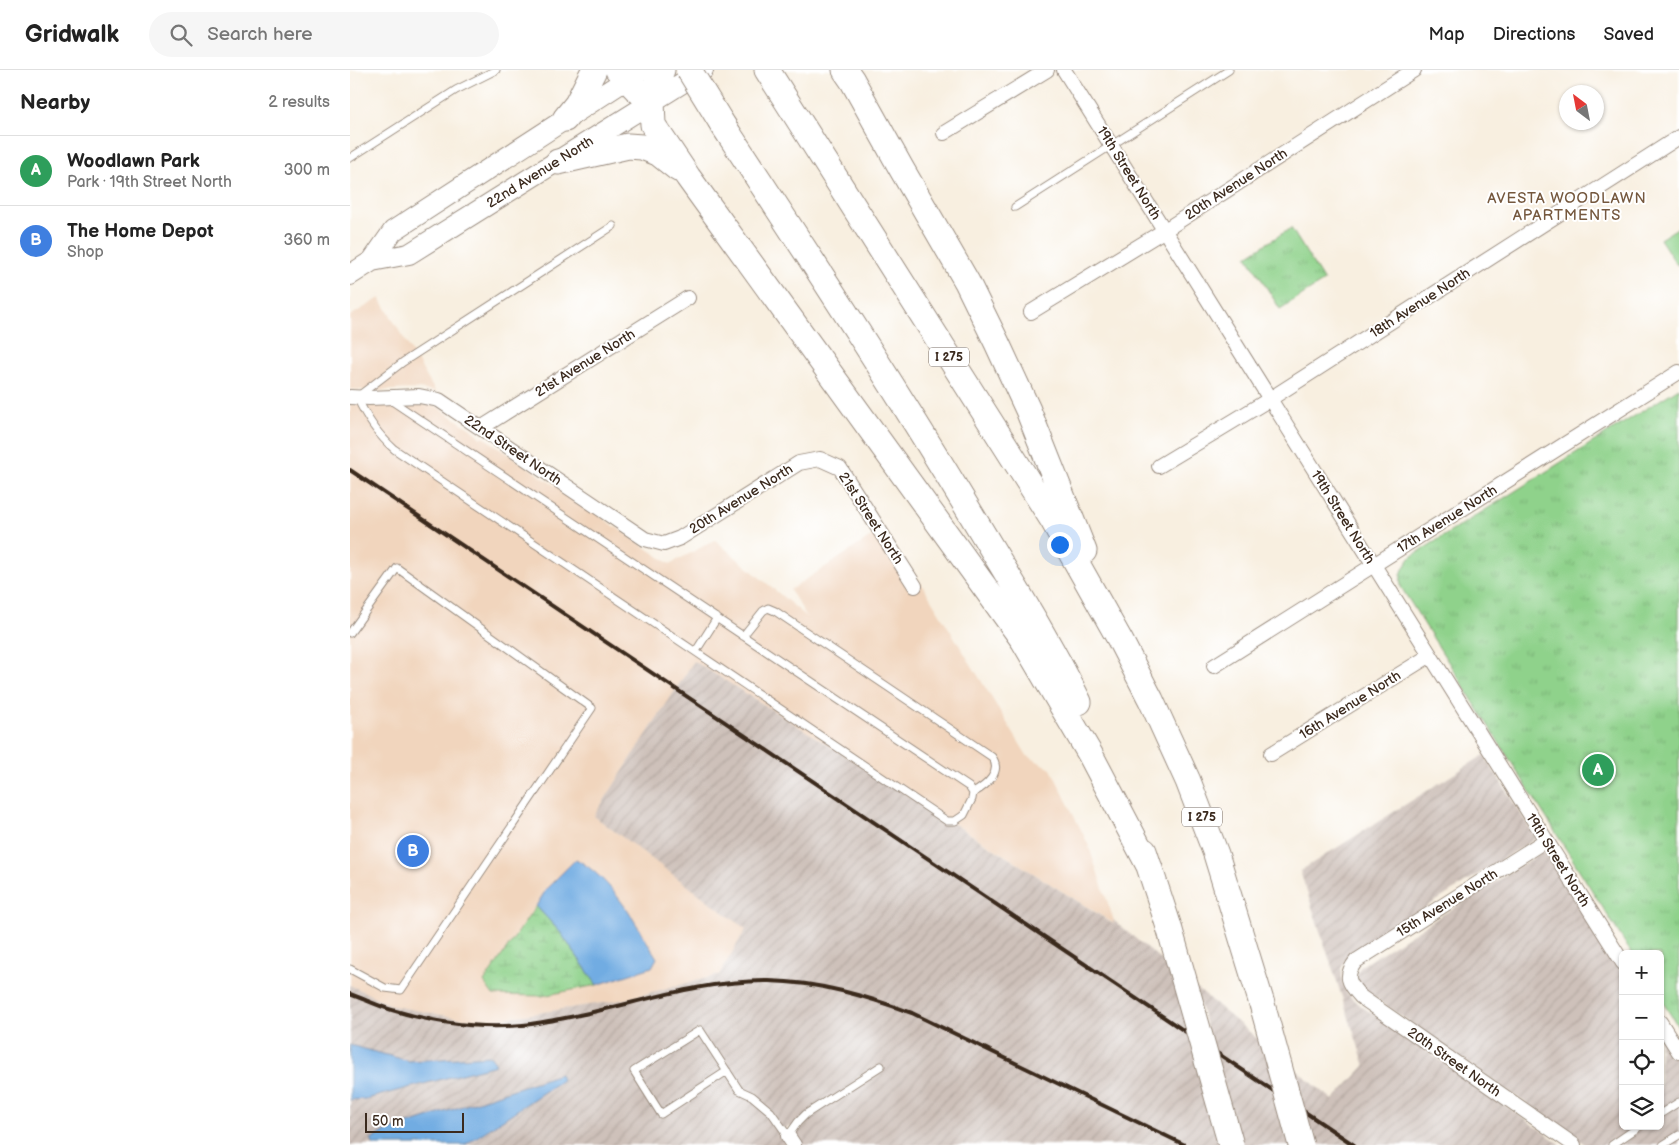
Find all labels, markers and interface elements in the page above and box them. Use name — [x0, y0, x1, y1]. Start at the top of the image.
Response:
search box — [149, 12, 499, 57]
text: Gridwalk — [25, 20, 119, 49]
icon: search — [167, 21, 195, 49]
text: Search here — [207, 23, 312, 46]
text: Map — [1429, 24, 1465, 45]
text: Directions — [1493, 24, 1575, 45]
text: Saved — [1603, 24, 1654, 45]
north arrow — [1559, 85, 1604, 130]
text: Nearby — [20, 90, 90, 115]
text: 2 results — [268, 93, 330, 112]
street label: 19th Street North — [1093, 123, 1165, 223]
street label: 22nd Avenue North — [483, 132, 597, 212]
street label: 20th Avenue North — [1182, 144, 1291, 223]
text: Woodlawn Park — [67, 150, 200, 173]
text: A — [31, 161, 41, 180]
text: 300 m — [284, 161, 330, 180]
text: Park · 19th Street North — [67, 173, 232, 192]
district label: AVESTA WOODLAWN APARTMENTS — [1487, 189, 1647, 225]
text: The Home Depot — [67, 220, 214, 243]
text: B — [30, 231, 42, 250]
text: 360 m — [283, 231, 330, 250]
text: Shop — [67, 243, 104, 262]
street label: 18th Avenue North — [1367, 264, 1473, 342]
street label: 21st Avenue North — [532, 325, 638, 401]
road number: I 275 — [929, 348, 969, 366]
street label: 22nd Street North — [461, 411, 565, 489]
street label: 20th Avenue North — [686, 460, 796, 538]
street label: 19th Street North — [1307, 467, 1379, 567]
street label: 21st Street North — [835, 469, 907, 567]
street label: 17th Avenue North — [1394, 481, 1500, 557]
your location — [1047, 532, 1073, 558]
street label: 16th Avenue North — [1296, 667, 1404, 743]
pin: A — [1582, 751, 1614, 789]
road number: I 275 — [1182, 808, 1222, 826]
street label: 19th Street North — [1522, 810, 1594, 910]
pin: B — [397, 832, 429, 870]
street label: 15th Avenue North — [1393, 865, 1501, 941]
map controls — [1619, 950, 1664, 1130]
button: + — [1619, 950, 1664, 995]
button: − — [1619, 995, 1664, 1040]
street label: 20th Street North — [1404, 1023, 1504, 1101]
button: locate — [1619, 1040, 1664, 1085]
button: layers — [1619, 1085, 1664, 1130]
scale bar — [365, 1110, 464, 1133]
text: 50 m — [372, 1113, 404, 1130]

